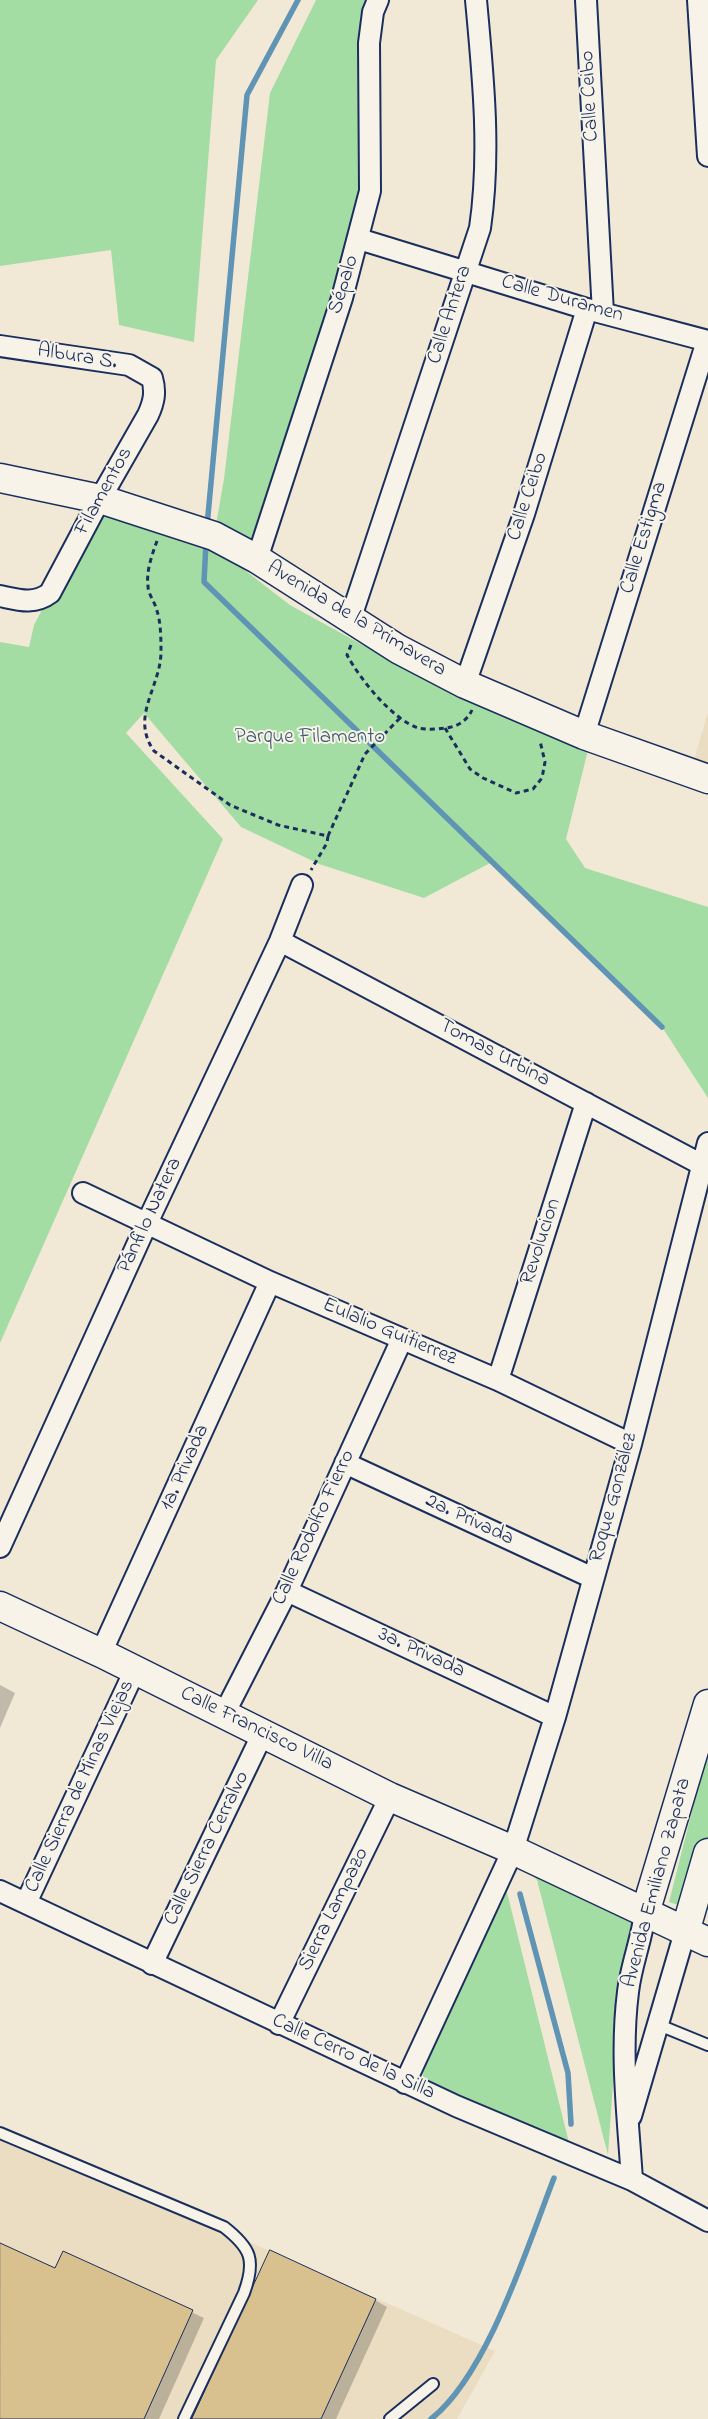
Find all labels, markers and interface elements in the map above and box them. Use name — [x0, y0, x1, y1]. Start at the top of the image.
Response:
street label: Calle Ceibo — [576, 50, 606, 142]
street label: Sépalo — [324, 253, 366, 317]
street label: Calle Antera — [423, 263, 479, 367]
street label: Calle Duramen — [498, 271, 626, 329]
street label: Albura S. — [35, 339, 119, 377]
street label: Filamentos — [70, 443, 140, 541]
street label: Calle Ceibo — [503, 450, 555, 544]
street label: Calle Estigma — [616, 479, 674, 597]
street label: Avenida de la Primavera — [262, 556, 450, 684]
park label: Parque Filamento — [235, 726, 385, 752]
street label: Tomas Urbina — [434, 1014, 554, 1094]
street label: Pánfilo Natera — [113, 1154, 189, 1278]
street label: Revolucion — [516, 1196, 568, 1288]
street label: Eulalio Guitierrez — [318, 1293, 460, 1373]
street label: 1a. Privada — [156, 1421, 216, 1515]
street label: Roque González — [586, 1430, 644, 1566]
street label: Calle Rodolfo Fierro — [268, 1446, 362, 1610]
street label: 2a. Privada — [421, 1489, 517, 1553]
street label: 3a. Privada — [373, 1623, 469, 1685]
street label: Calle Sierra de Minas Viejas — [21, 1677, 141, 1897]
street label: Calle Francisco Villa — [175, 1682, 337, 1778]
street label: Calle Sierra Cerralvo — [160, 1768, 256, 1930]
street label: Avenida Emiliano Zapata — [618, 1775, 698, 1991]
street label: Sierra Lampazo — [294, 1844, 376, 1976]
street label: Calle Cerro de la Silla — [267, 2009, 439, 2107]

